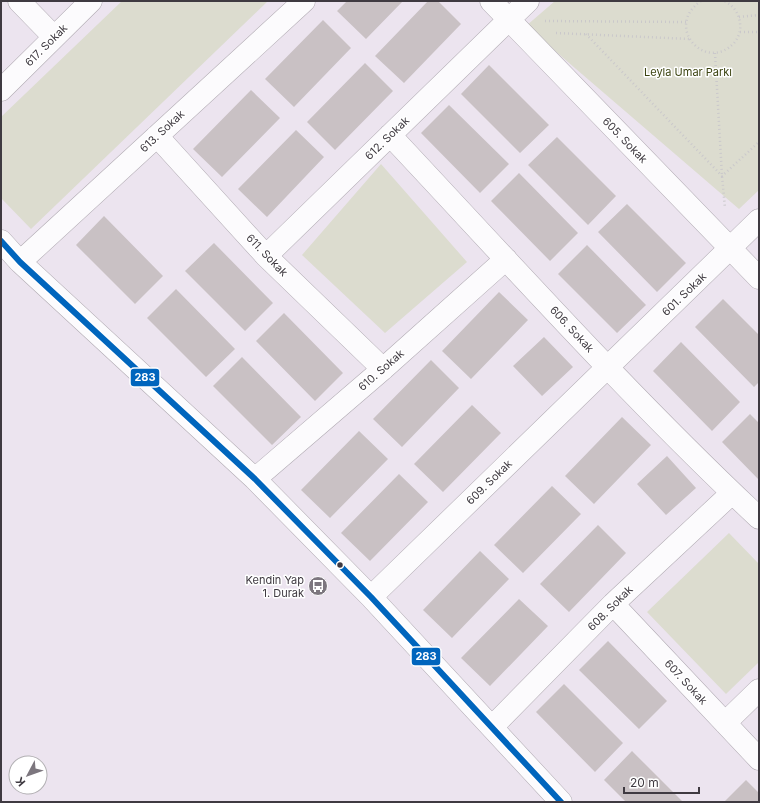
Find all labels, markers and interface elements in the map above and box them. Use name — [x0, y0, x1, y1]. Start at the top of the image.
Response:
street label: 617. Sokak — [22, 21, 70, 69]
park label: Leyla Umar Parkı — [644, 65, 732, 79]
street label: 613. Sokak — [137, 107, 187, 155]
street label: 612. Sokak — [362, 113, 412, 163]
street label: 605. Sokak — [600, 114, 650, 166]
street label: 611. Sokak — [243, 231, 291, 279]
street label: 601. Sokak — [659, 269, 709, 319]
street label: 606. Sokak — [547, 303, 597, 355]
street label: 610. Sokak — [355, 346, 407, 394]
line badge: 283 — [130, 368, 160, 387]
text: 283 — [134, 370, 156, 384]
street label: 609. Sokak — [463, 457, 515, 507]
unlabelled marker — [335, 560, 345, 570]
place label: Kendin Yap 1. Durak — [246, 573, 304, 600]
bus stop icon: Kendin Yap 1. Durak — [307, 575, 329, 597]
street label: 608. Sokak — [584, 582, 636, 634]
line badge: 283 — [411, 647, 441, 666]
text: 283 — [415, 649, 437, 663]
street label: 607. Sokak — [662, 657, 710, 707]
north arrow — [8, 755, 48, 795]
scale bar — [624, 769, 699, 795]
text: K — [13, 774, 28, 789]
text: 20 m — [630, 775, 659, 790]

